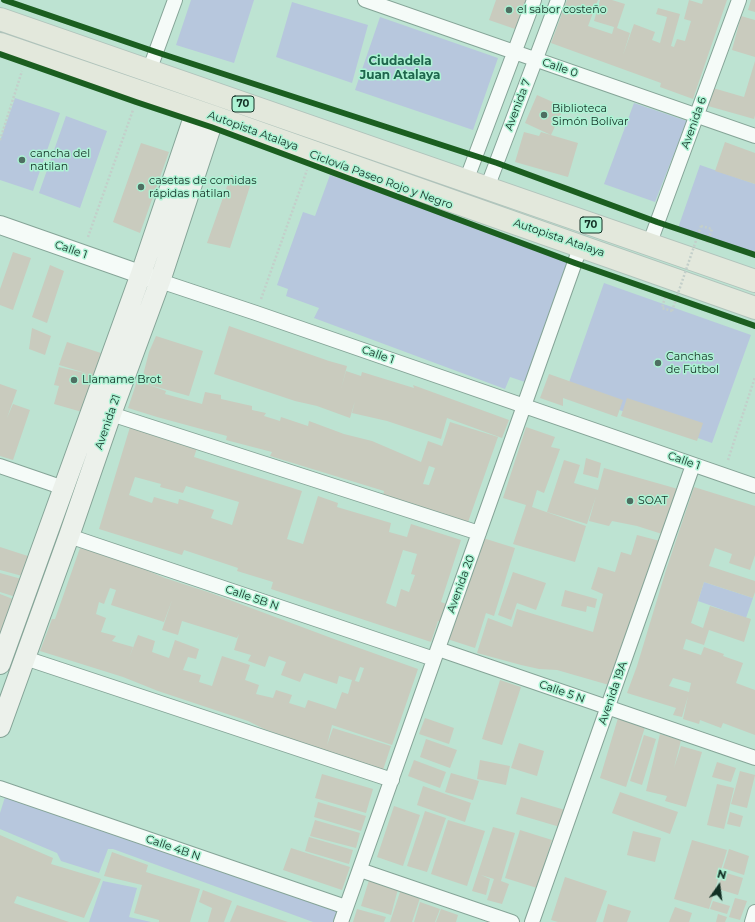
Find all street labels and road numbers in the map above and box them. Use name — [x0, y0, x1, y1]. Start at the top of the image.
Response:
street label: Calle 0 — [540, 56, 580, 80]
street label: Avenida 7 — [502, 78, 534, 132]
street label: Avenida 6 — [679, 95, 709, 151]
road number: 70 — [232, 96, 254, 112]
street label: Autopista Atalaya — [206, 108, 300, 154]
street label: Ciclovía Paseo Rojo y Negro — [308, 148, 454, 212]
street label: Autopista Atalaya — [512, 216, 606, 260]
road number: 70 — [580, 217, 602, 233]
street label: Calle 1 — [53, 238, 89, 262]
street label: Calle 1 — [360, 343, 396, 367]
street label: Avenida 21 — [92, 393, 124, 451]
street label: Calle 1 — [666, 449, 702, 473]
street label: Avenida 20 — [444, 553, 478, 615]
street label: Calle 5B N — [223, 583, 281, 613]
street label: Avenida 19A — [596, 660, 630, 726]
street label: Calle 5 N — [537, 678, 587, 706]
street label: Calle 4B N — [144, 832, 202, 864]

